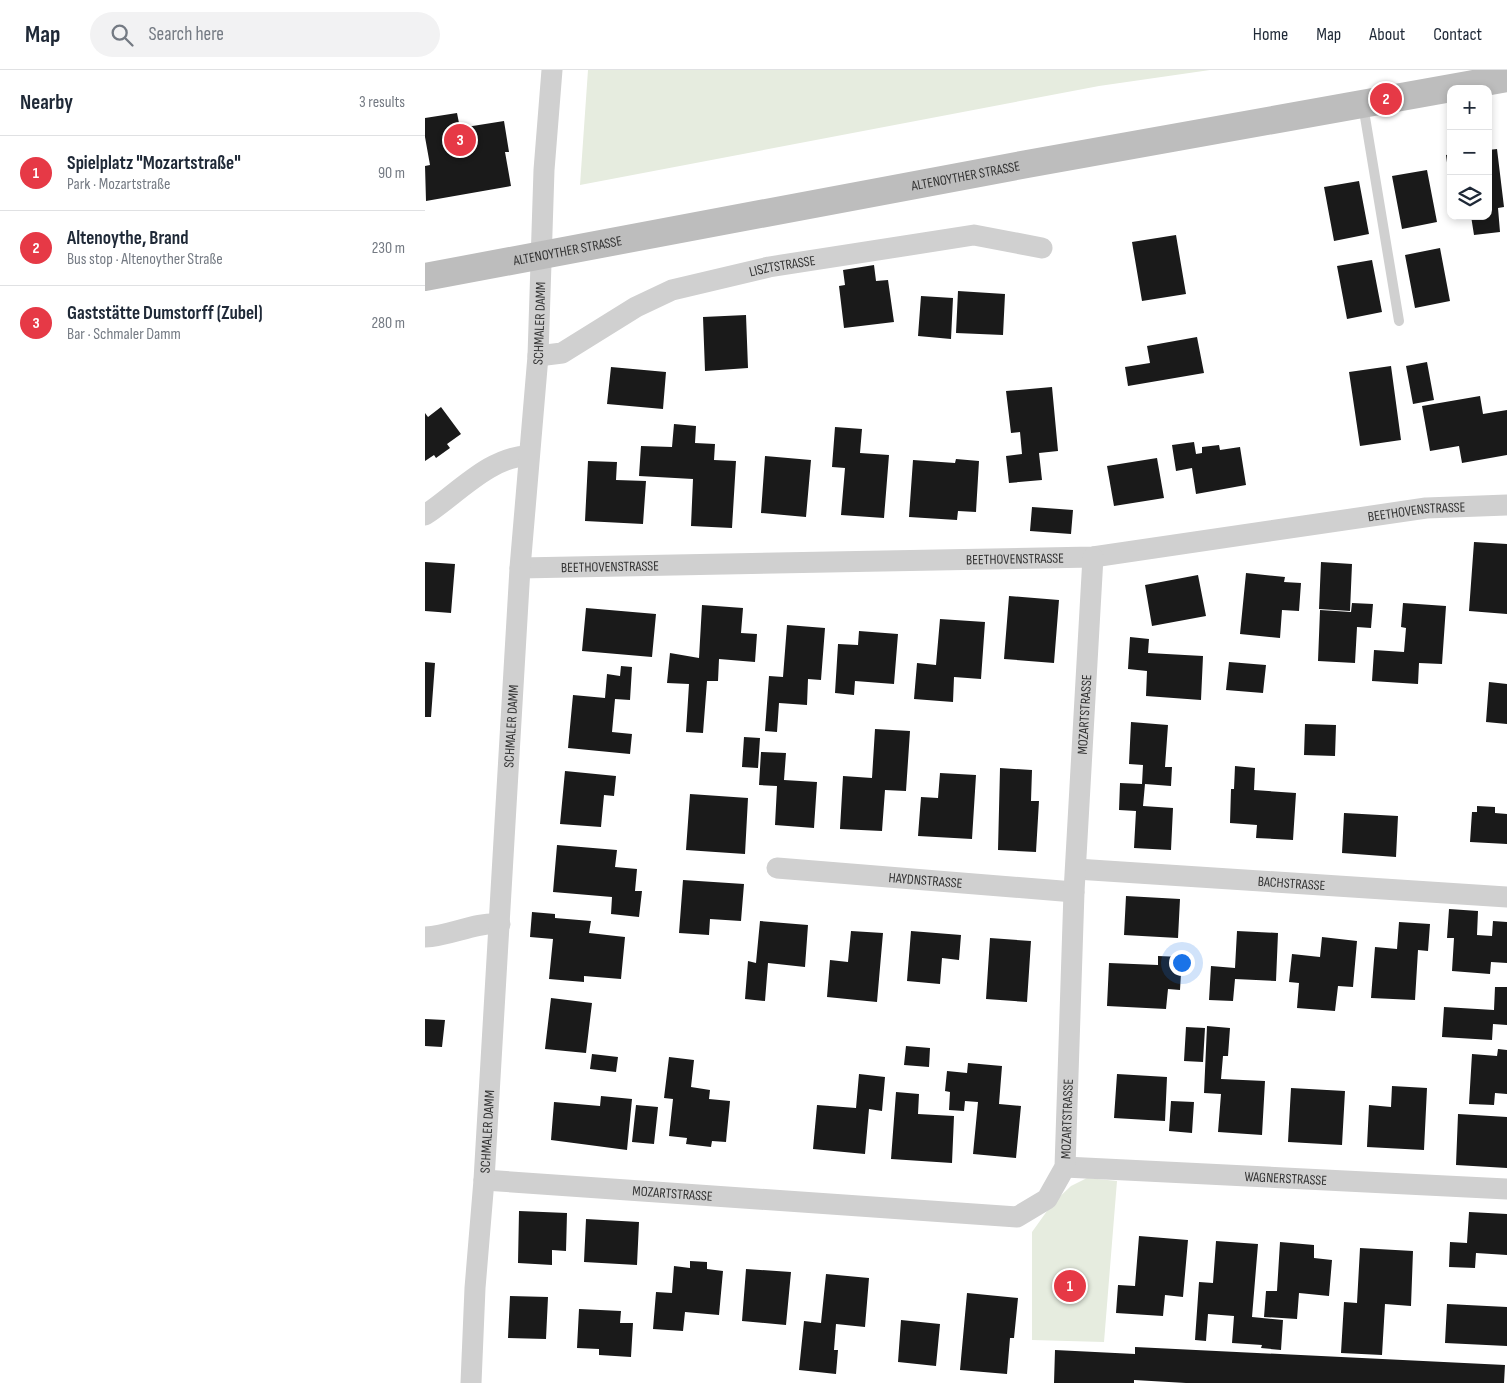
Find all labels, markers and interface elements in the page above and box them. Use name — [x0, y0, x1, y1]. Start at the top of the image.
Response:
search box — [90, 12, 440, 57]
text: Map — [25, 20, 60, 49]
icon: search — [108, 21, 136, 49]
text: Search here — [148, 23, 224, 46]
text: Home — [1253, 24, 1288, 45]
text: Map — [1316, 24, 1341, 45]
text: About — [1369, 24, 1405, 45]
text: Contact — [1433, 24, 1482, 45]
pin: 2 — [1370, 80, 1402, 118]
map controls — [1447, 85, 1492, 220]
button: + — [1447, 85, 1492, 130]
text: Nearby — [20, 90, 73, 115]
text: 3 results — [359, 93, 405, 112]
pin: 3 — [444, 121, 476, 159]
button: − — [1447, 130, 1492, 175]
text: Spielplatz "Mozartstraße" — [67, 152, 241, 175]
street label: ALTENOYTHER STRASSE — [909, 157, 1022, 194]
text: 1 — [33, 164, 39, 183]
text: 90 m — [378, 164, 405, 183]
text: Park · Mozartstraße — [67, 175, 170, 194]
button: layers — [1447, 175, 1492, 220]
text: Altenoythe, Brand — [67, 227, 189, 250]
street label: ALTENOYTHER STRASSE — [511, 232, 623, 269]
text: 2 — [32, 239, 40, 258]
text: 230 m — [372, 239, 405, 258]
text: Bus stop · Altenoyther Straße — [67, 250, 223, 269]
street label: LISZTSTRASSE — [747, 251, 817, 280]
street label: SCHMALER DAMM — [529, 281, 549, 366]
text: Gaststätte Dumstorff (Zubel) — [67, 302, 263, 325]
text: 3 — [32, 314, 40, 333]
text: 280 m — [371, 314, 405, 333]
text: Bar · Schmaler Damm — [67, 325, 181, 344]
street label: BEETHOVENSTRASSE — [1367, 498, 1466, 525]
street label: BEETHOVENSTRASSE — [966, 549, 1064, 568]
street label: BEETHOVENSTRASSE — [561, 557, 659, 576]
street label: MOZARTSTRASSE — [1073, 674, 1095, 755]
street label: SCHMALER DAMM — [500, 684, 522, 768]
street label: HAYDNSTRASSE — [888, 869, 963, 891]
street label: BACHSTRASSE — [1257, 872, 1326, 894]
your location — [1169, 950, 1195, 976]
street label: MOZARTSTRASSE — [1057, 1078, 1076, 1159]
street label: SCHMALER DAMM — [476, 1089, 498, 1174]
street label: WAGNERSTRASSE — [1244, 1167, 1328, 1189]
street label: MOZARTSTRASSE — [632, 1182, 713, 1204]
pin: 1 — [1054, 1267, 1086, 1305]

